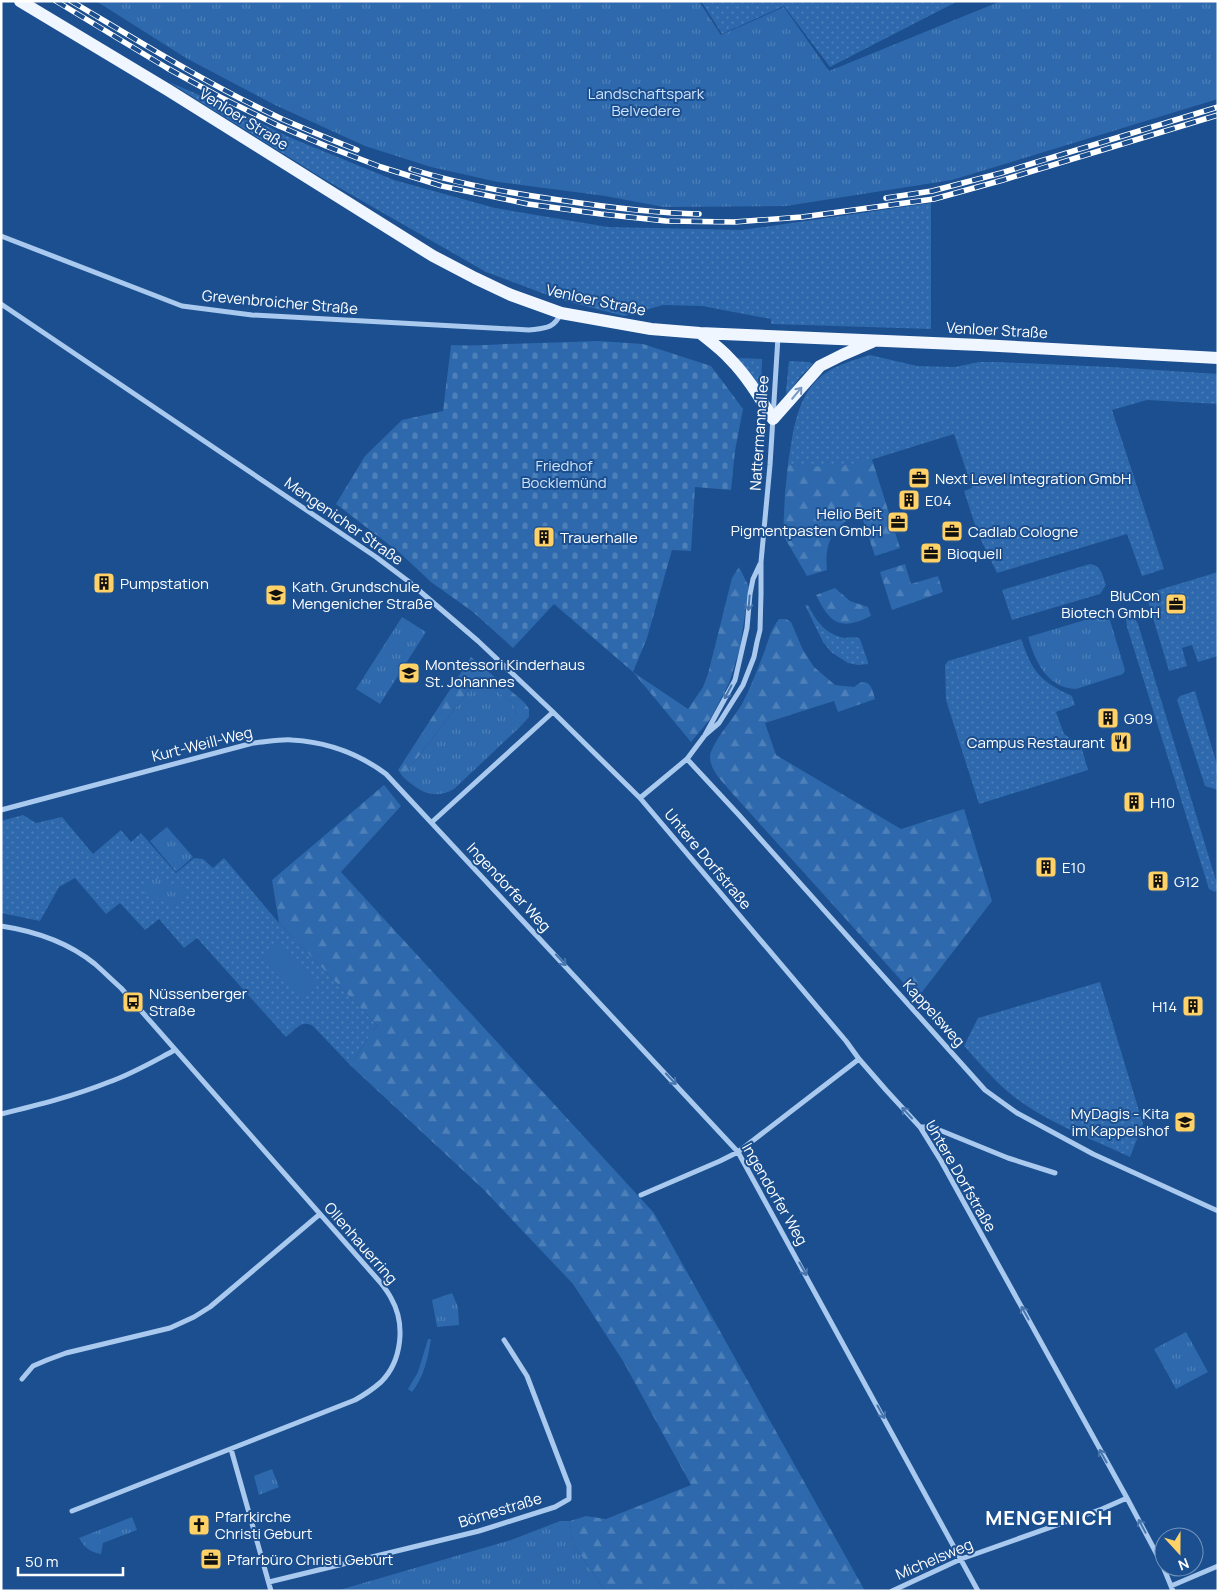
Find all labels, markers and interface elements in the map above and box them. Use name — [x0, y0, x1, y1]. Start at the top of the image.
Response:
street label: Venloer Straße — [195, 83, 293, 155]
park label: Landschaftspark Belvedere — [588, 83, 705, 121]
street label: Venloer Straße — [544, 279, 648, 321]
street label: Grevenbroicher Straße — [201, 285, 359, 319]
street label: Venloer Straße — [946, 317, 1049, 343]
street label: Nattermannallee — [744, 374, 774, 491]
one-way arrow — [791, 387, 802, 400]
park label: Friedhof Bocklemünd — [521, 455, 607, 493]
office icon: Next Level Integration GmbH — [907, 466, 931, 490]
place label: Next Level Integration GmbH — [935, 468, 1131, 489]
street label: Mengenicher Straße — [280, 472, 408, 570]
building icon: E04 — [897, 488, 921, 512]
place label: E04 — [925, 490, 952, 511]
place label: Helio Beit Pigmentpasten GmbH — [731, 503, 882, 541]
office icon: Helio Beit Pigmentpasten GmbH — [886, 510, 910, 534]
office icon: Cadlab Cologne — [940, 519, 964, 543]
place label: Cadlab Cologne — [968, 521, 1078, 542]
building icon: Trauerhalle — [532, 525, 556, 549]
place label: Trauerhalle — [560, 527, 638, 548]
office icon: Bioquell — [919, 541, 943, 565]
place label: Bioquell — [947, 543, 1002, 564]
building icon: Pumpstation — [92, 571, 116, 595]
place label: Pumpstation — [120, 573, 209, 594]
place label: Kath. Grundschule Mengenicher Straße — [292, 576, 433, 614]
school or university icon: Kath. Grundschule Mengenicher Straße — [264, 583, 288, 607]
place label: BluCon Biotech GmbH — [1061, 585, 1160, 623]
office icon: BluCon Biotech GmbH — [1164, 592, 1188, 616]
one-way arrow — [744, 595, 754, 611]
place label: Montessori Kinderhaus St. Johannes — [425, 654, 585, 692]
school or university icon: Montessori Kinderhaus St. Johannes — [397, 661, 421, 685]
one-way arrow — [723, 684, 732, 699]
building icon: G09 — [1096, 706, 1120, 730]
place label: G09 — [1124, 708, 1153, 729]
street label: Kurt-Weill-Weg — [149, 721, 255, 767]
restaurant icon: Campus Restaurant — [1109, 730, 1133, 754]
place label: Campus Restaurant — [967, 732, 1105, 753]
building icon: H10 — [1122, 790, 1146, 814]
place label: H10 — [1150, 792, 1175, 813]
street label: Untere Dorfstraße — [660, 804, 757, 914]
street label: Ingendorfer Weg — [462, 838, 556, 936]
building icon: E10 — [1034, 855, 1058, 879]
place label: E10 — [1062, 857, 1086, 878]
building icon: G12 — [1146, 869, 1170, 893]
place label: G12 — [1174, 871, 1199, 892]
one-way arrow — [555, 954, 567, 967]
street label: Kappelsweg — [898, 975, 970, 1051]
place label: Nüssenberger Straße — [149, 983, 248, 1021]
bus stop icon: Nüssenberger Straße — [121, 990, 145, 1014]
building icon: H14 — [1181, 994, 1205, 1018]
place label: H14 — [1152, 996, 1177, 1017]
one-way arrow — [665, 1073, 677, 1086]
place label: MyDagis - Kita im Kappelshof — [1071, 1103, 1170, 1141]
one-way arrow — [901, 1107, 913, 1120]
school or university icon: MyDagis - Kita im Kappelshof — [1173, 1110, 1197, 1134]
street label: Untere Dorfstraße — [920, 1116, 1002, 1236]
street label: Ingendorfer Weg — [737, 1139, 813, 1249]
street label: Ollenhauerring — [320, 1197, 402, 1289]
one-way arrow — [799, 1261, 808, 1276]
one-way arrow — [1019, 1307, 1029, 1321]
one-way arrow — [876, 1404, 886, 1419]
one-way arrow — [1098, 1448, 1108, 1463]
street label: Börnestraße — [456, 1487, 544, 1533]
district label: MENGENICH — [985, 1504, 1113, 1531]
place label: Pfarrkirche Christi Geburt — [215, 1506, 312, 1544]
church icon: Pfarrkirche Christi Geburt — [187, 1513, 211, 1537]
one-way arrow — [1137, 1519, 1146, 1534]
north arrow — [1154, 1527, 1204, 1577]
street label: Michelsweg — [892, 1533, 976, 1585]
scale bar — [18, 1544, 122, 1576]
office icon: Pfarrbüro Christi Geburt — [199, 1547, 223, 1571]
place label: Pfarrbüro Christi Geburt — [227, 1549, 393, 1570]
text: 50 m — [25, 1551, 59, 1572]
text: N — [1176, 1554, 1192, 1575]

